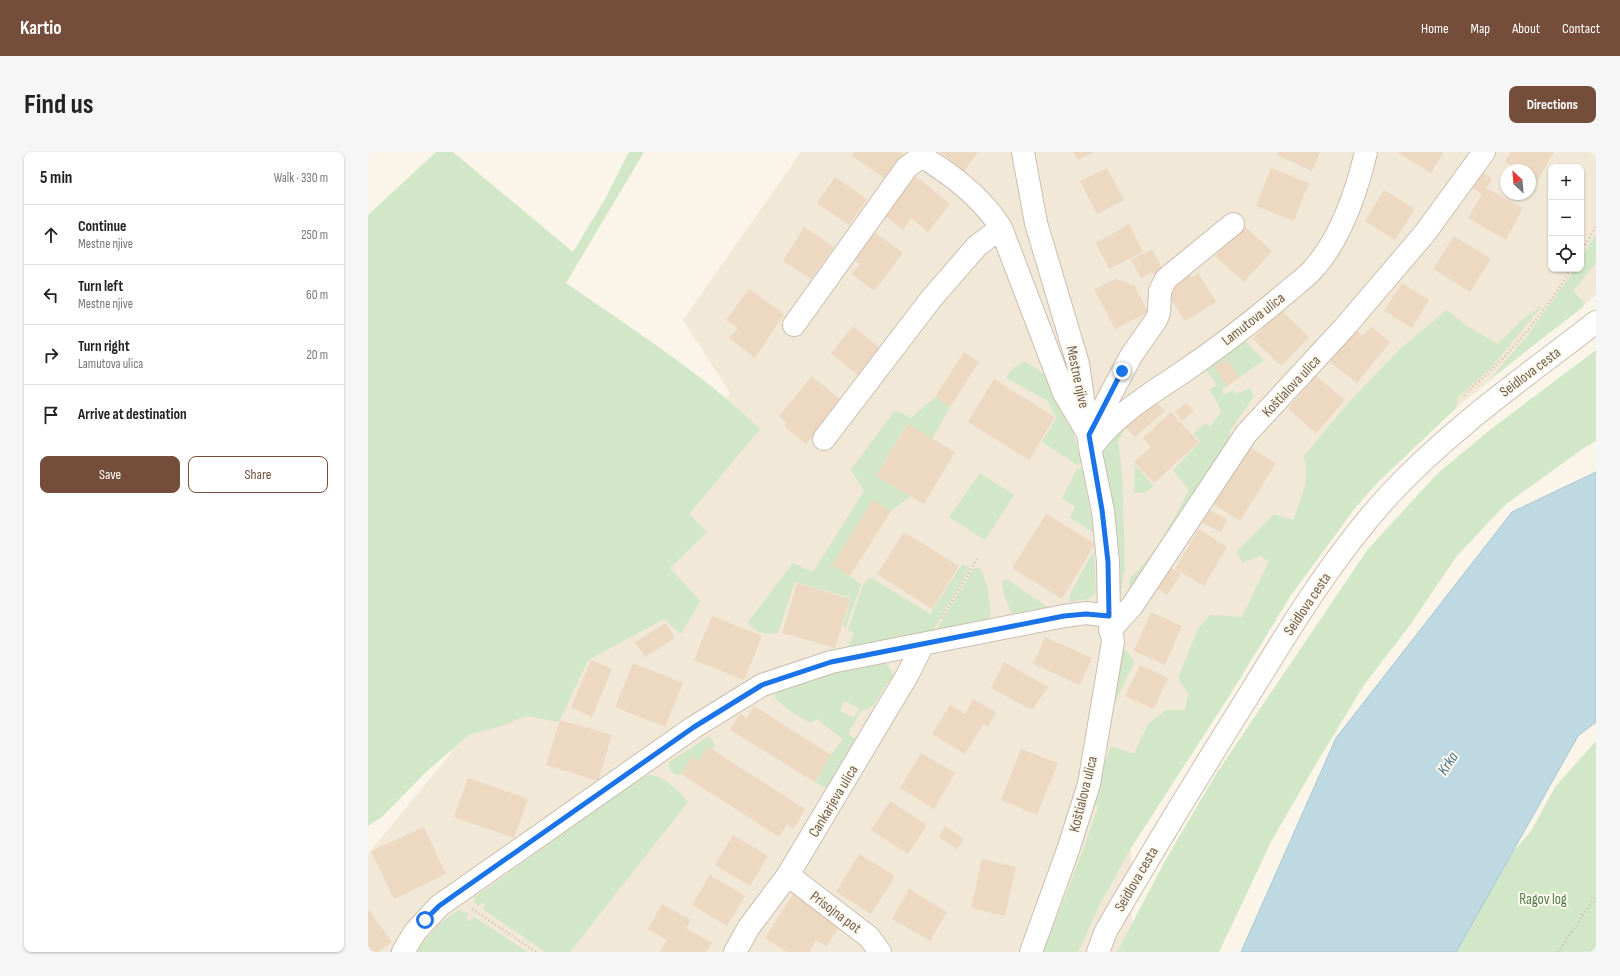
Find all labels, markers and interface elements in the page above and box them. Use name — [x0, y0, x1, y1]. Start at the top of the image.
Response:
text: Kartio — [20, 17, 62, 40]
text: Home — [1421, 20, 1449, 37]
text: Map — [1471, 20, 1490, 37]
text: About — [1512, 20, 1540, 37]
text: Contact — [1562, 20, 1600, 37]
button: Directions — [1509, 86, 1596, 123]
text: Find us — [24, 88, 93, 121]
north arrow — [1500, 164, 1536, 200]
map controls — [1548, 164, 1584, 272]
button: + — [1548, 164, 1584, 200]
text: 5 min — [40, 168, 72, 188]
text: Walk · 330 m — [274, 170, 328, 186]
button: − — [1548, 200, 1584, 236]
text: Continue — [78, 217, 127, 236]
icon: ahead — [40, 224, 62, 246]
text: 250 m — [301, 227, 328, 243]
text: Mestne njive — [78, 236, 133, 252]
button: locate — [1548, 236, 1584, 272]
text: Turn left — [78, 277, 123, 296]
icon: left — [40, 284, 62, 306]
text: 60 m — [306, 287, 328, 303]
street label: Lamutova ulica — [1218, 289, 1289, 350]
text: Mestne njive — [78, 296, 133, 312]
text: Turn right — [78, 337, 130, 356]
street label: Seidlova cesta — [1496, 343, 1565, 402]
icon: right — [40, 344, 62, 366]
street label: Mestne njive — [1062, 344, 1093, 410]
text: 20 m — [306, 347, 328, 363]
street label: Koštialova ulica — [1258, 351, 1325, 421]
text: Lamutova ulica — [78, 356, 143, 372]
route end — [1113, 362, 1131, 380]
icon: arrive — [40, 404, 62, 426]
text: Arrive at destination — [78, 405, 187, 424]
button: Save — [40, 456, 180, 493]
button: Share — [188, 456, 328, 493]
street label: Seidlova cesta — [1279, 569, 1335, 639]
water label: Krka — [1434, 748, 1463, 779]
street label: Koštialova ulica — [1065, 754, 1102, 834]
street label: Cankarjeva ulica — [804, 761, 863, 841]
street label: Seidlova cesta — [1110, 843, 1163, 915]
street label: Prisojna pot — [806, 887, 865, 938]
park label: Ragov log — [1519, 890, 1567, 909]
route start — [416, 911, 434, 929]

